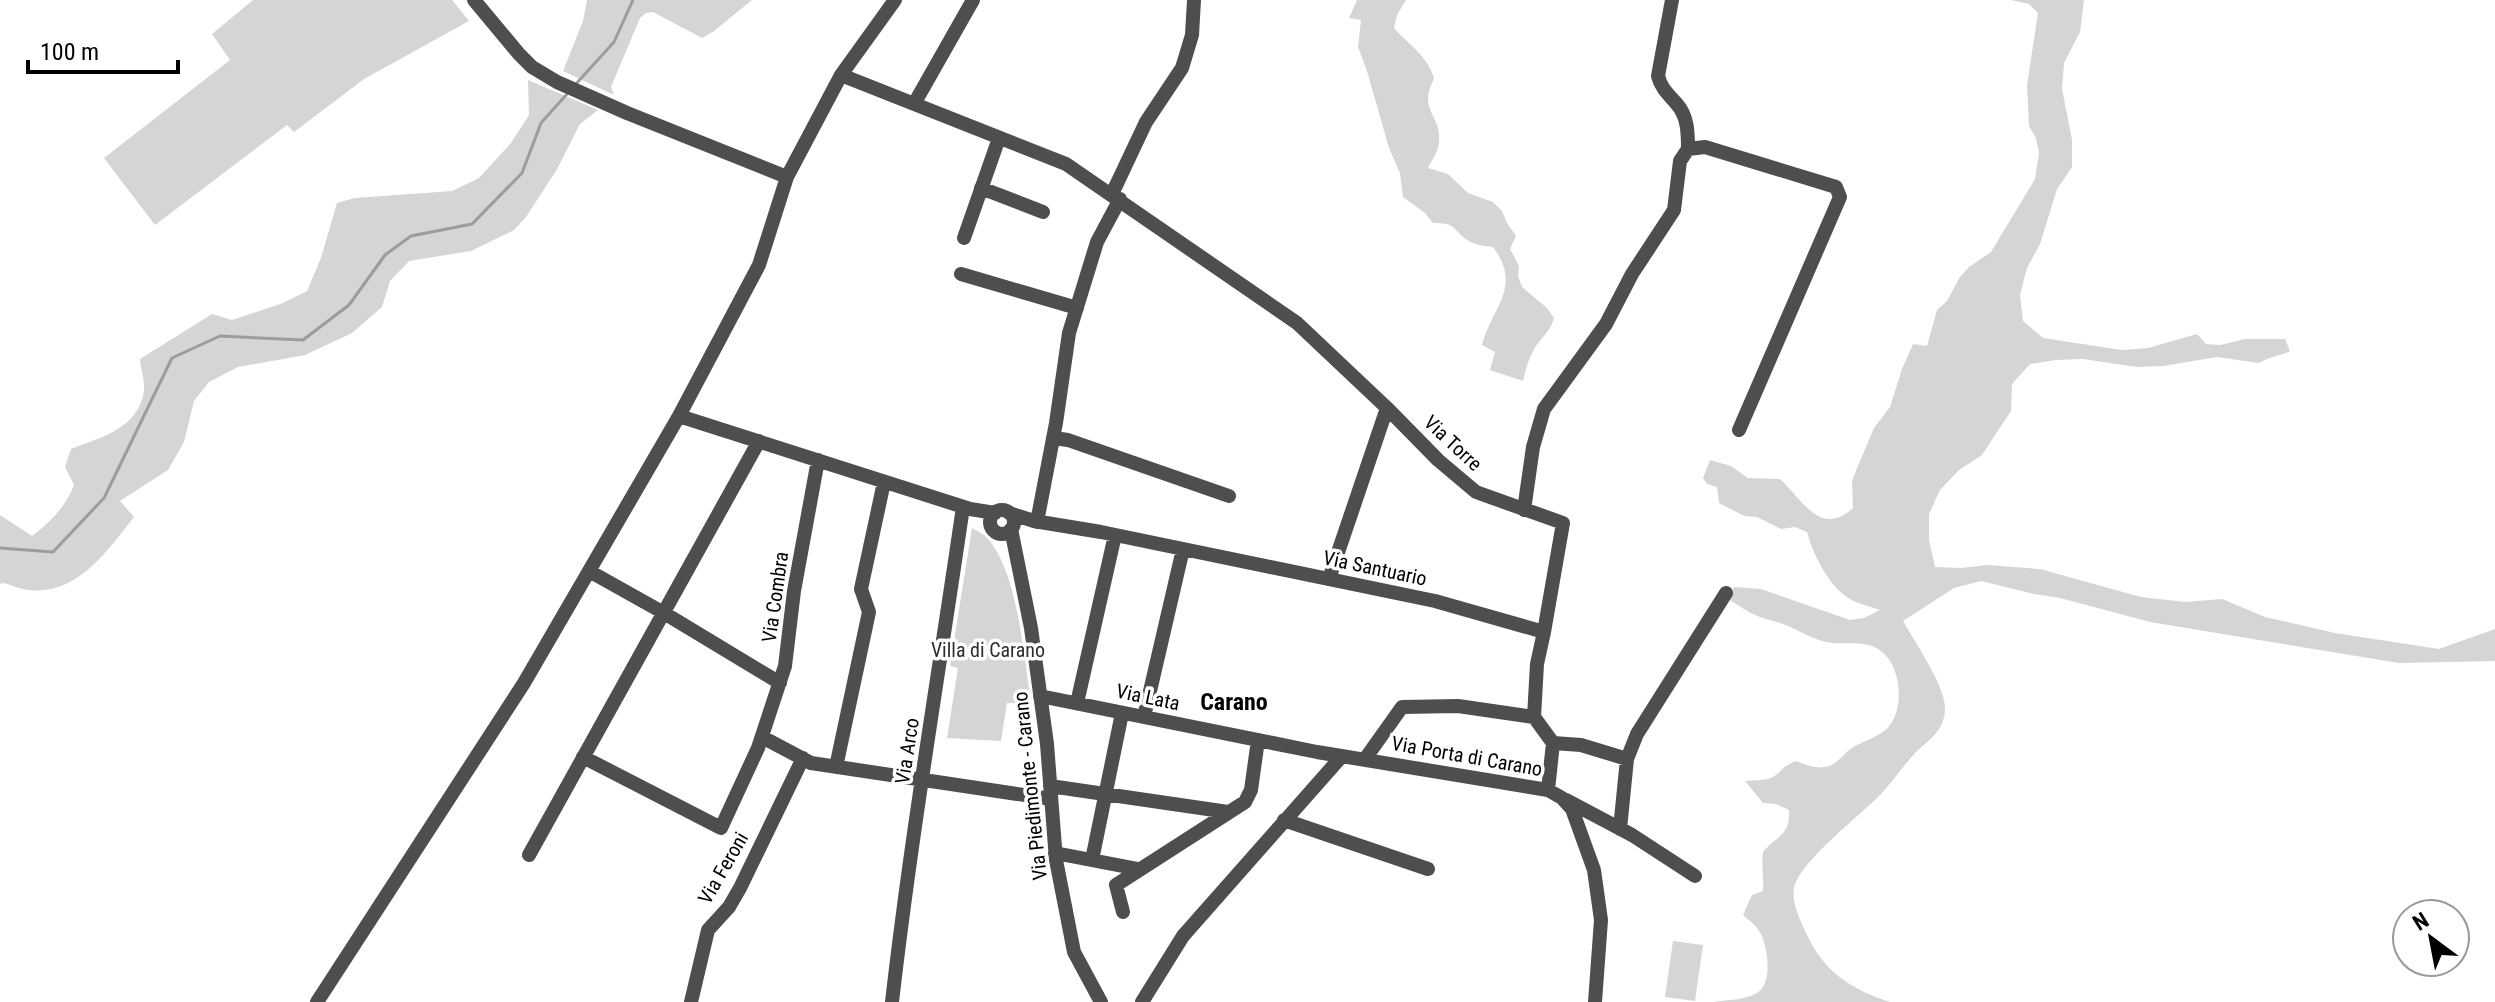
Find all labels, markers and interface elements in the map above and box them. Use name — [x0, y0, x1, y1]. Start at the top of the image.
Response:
scale bar — [28, 24, 178, 74]
text: 100 m — [40, 38, 99, 66]
street label: Via Torre — [1419, 410, 1487, 476]
street label: Via Santuario — [1321, 545, 1429, 591]
street label: Via Combra — [757, 550, 793, 644]
park label: Villa di Carano — [931, 638, 1045, 662]
street label: Via Lata — [1114, 679, 1182, 715]
district label: Carano — [1200, 688, 1268, 716]
street label: Via Piedimonte - Carano — [1008, 690, 1052, 882]
street label: Via Arco — [890, 716, 924, 786]
street label: Via Porta di Carano — [1390, 731, 1544, 781]
street label: Via Feroni — [693, 828, 753, 908]
north arrow — [2391, 898, 2471, 978]
text: N — [2408, 907, 2433, 936]

